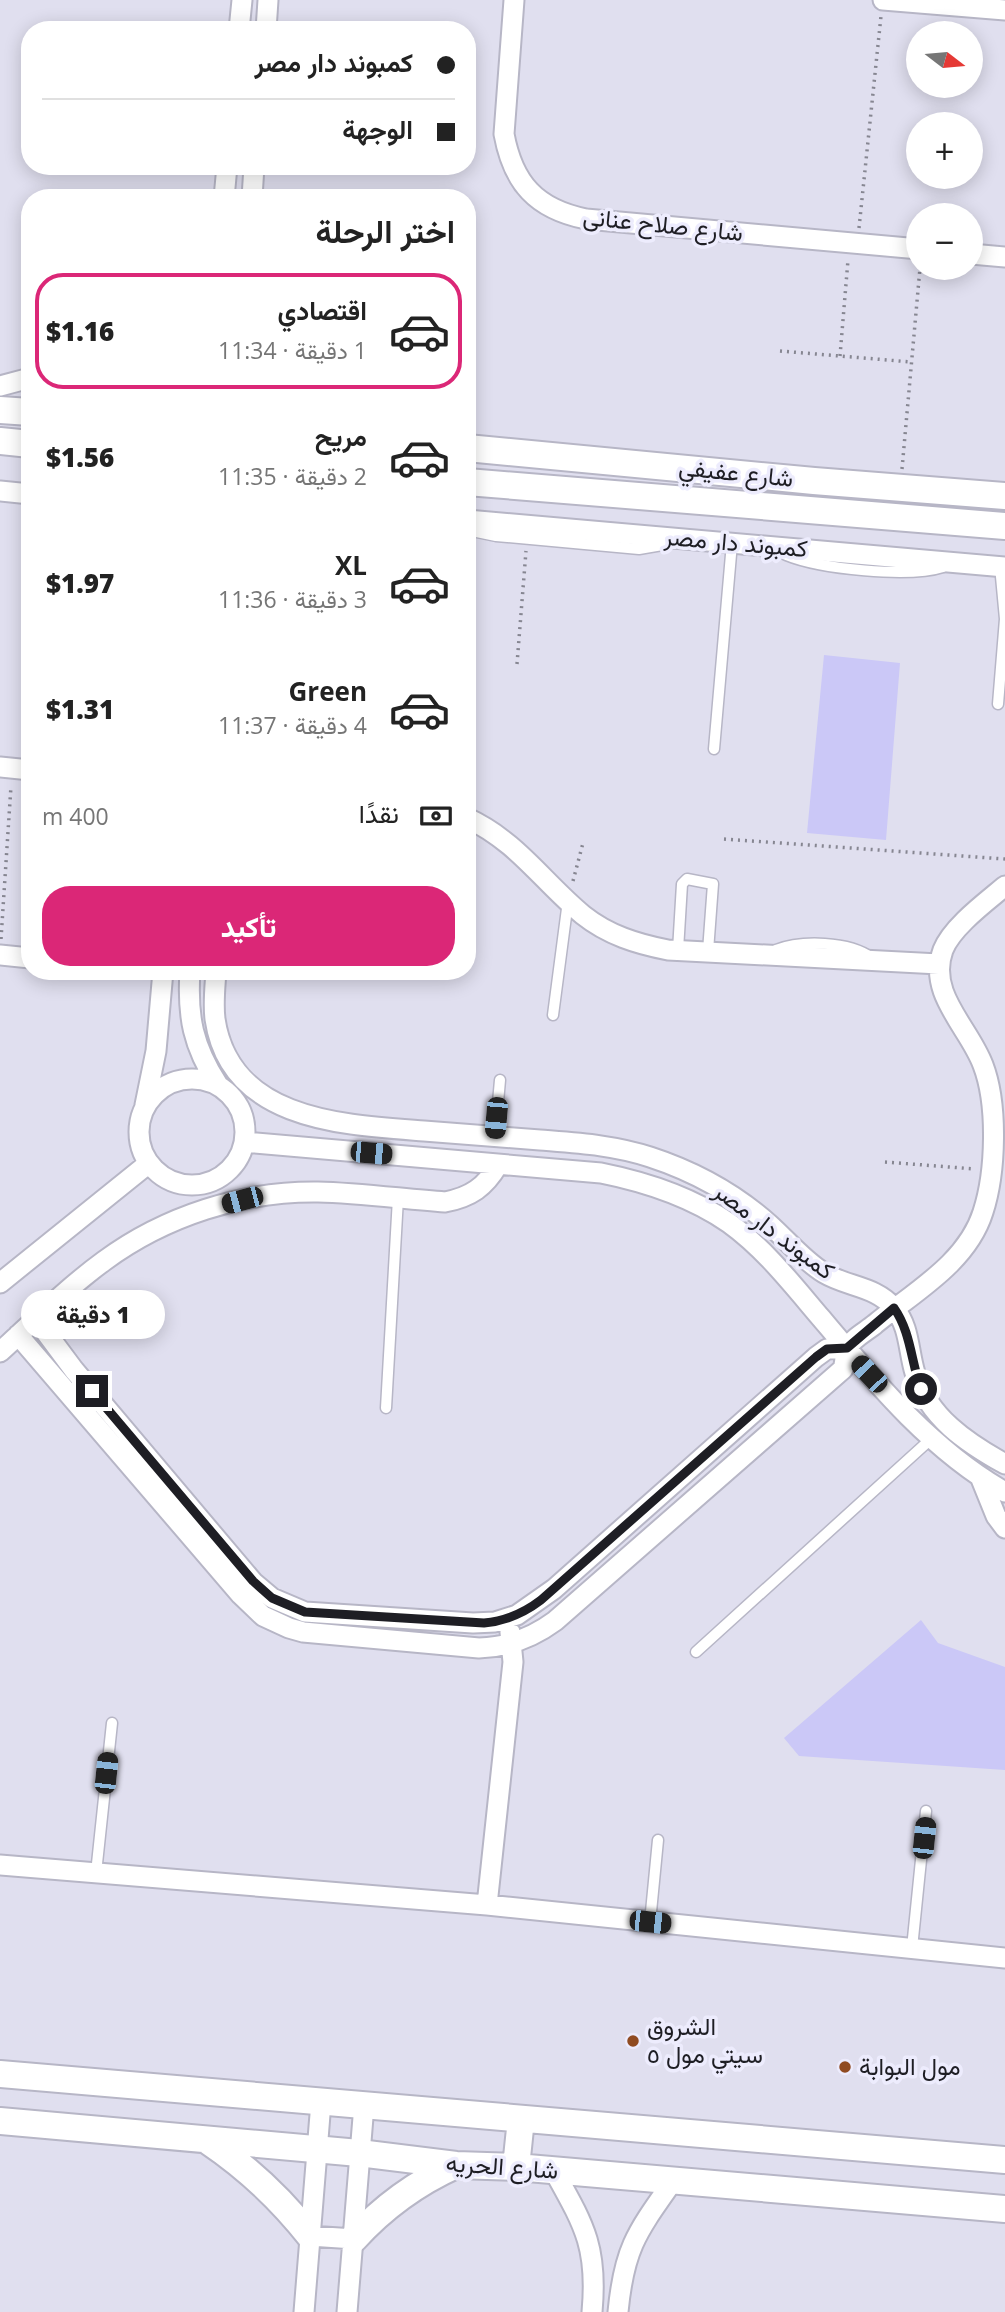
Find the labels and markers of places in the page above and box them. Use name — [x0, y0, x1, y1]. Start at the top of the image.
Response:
place label: الشروق سيتي مول ٥ — [647, 2009, 763, 2074]
marker: الشروق سيتي مول ٥ — [625, 2033, 641, 2049]
place label: مول البوابة — [859, 2049, 961, 2082]
marker: مول البوابة — [837, 2059, 853, 2075]

